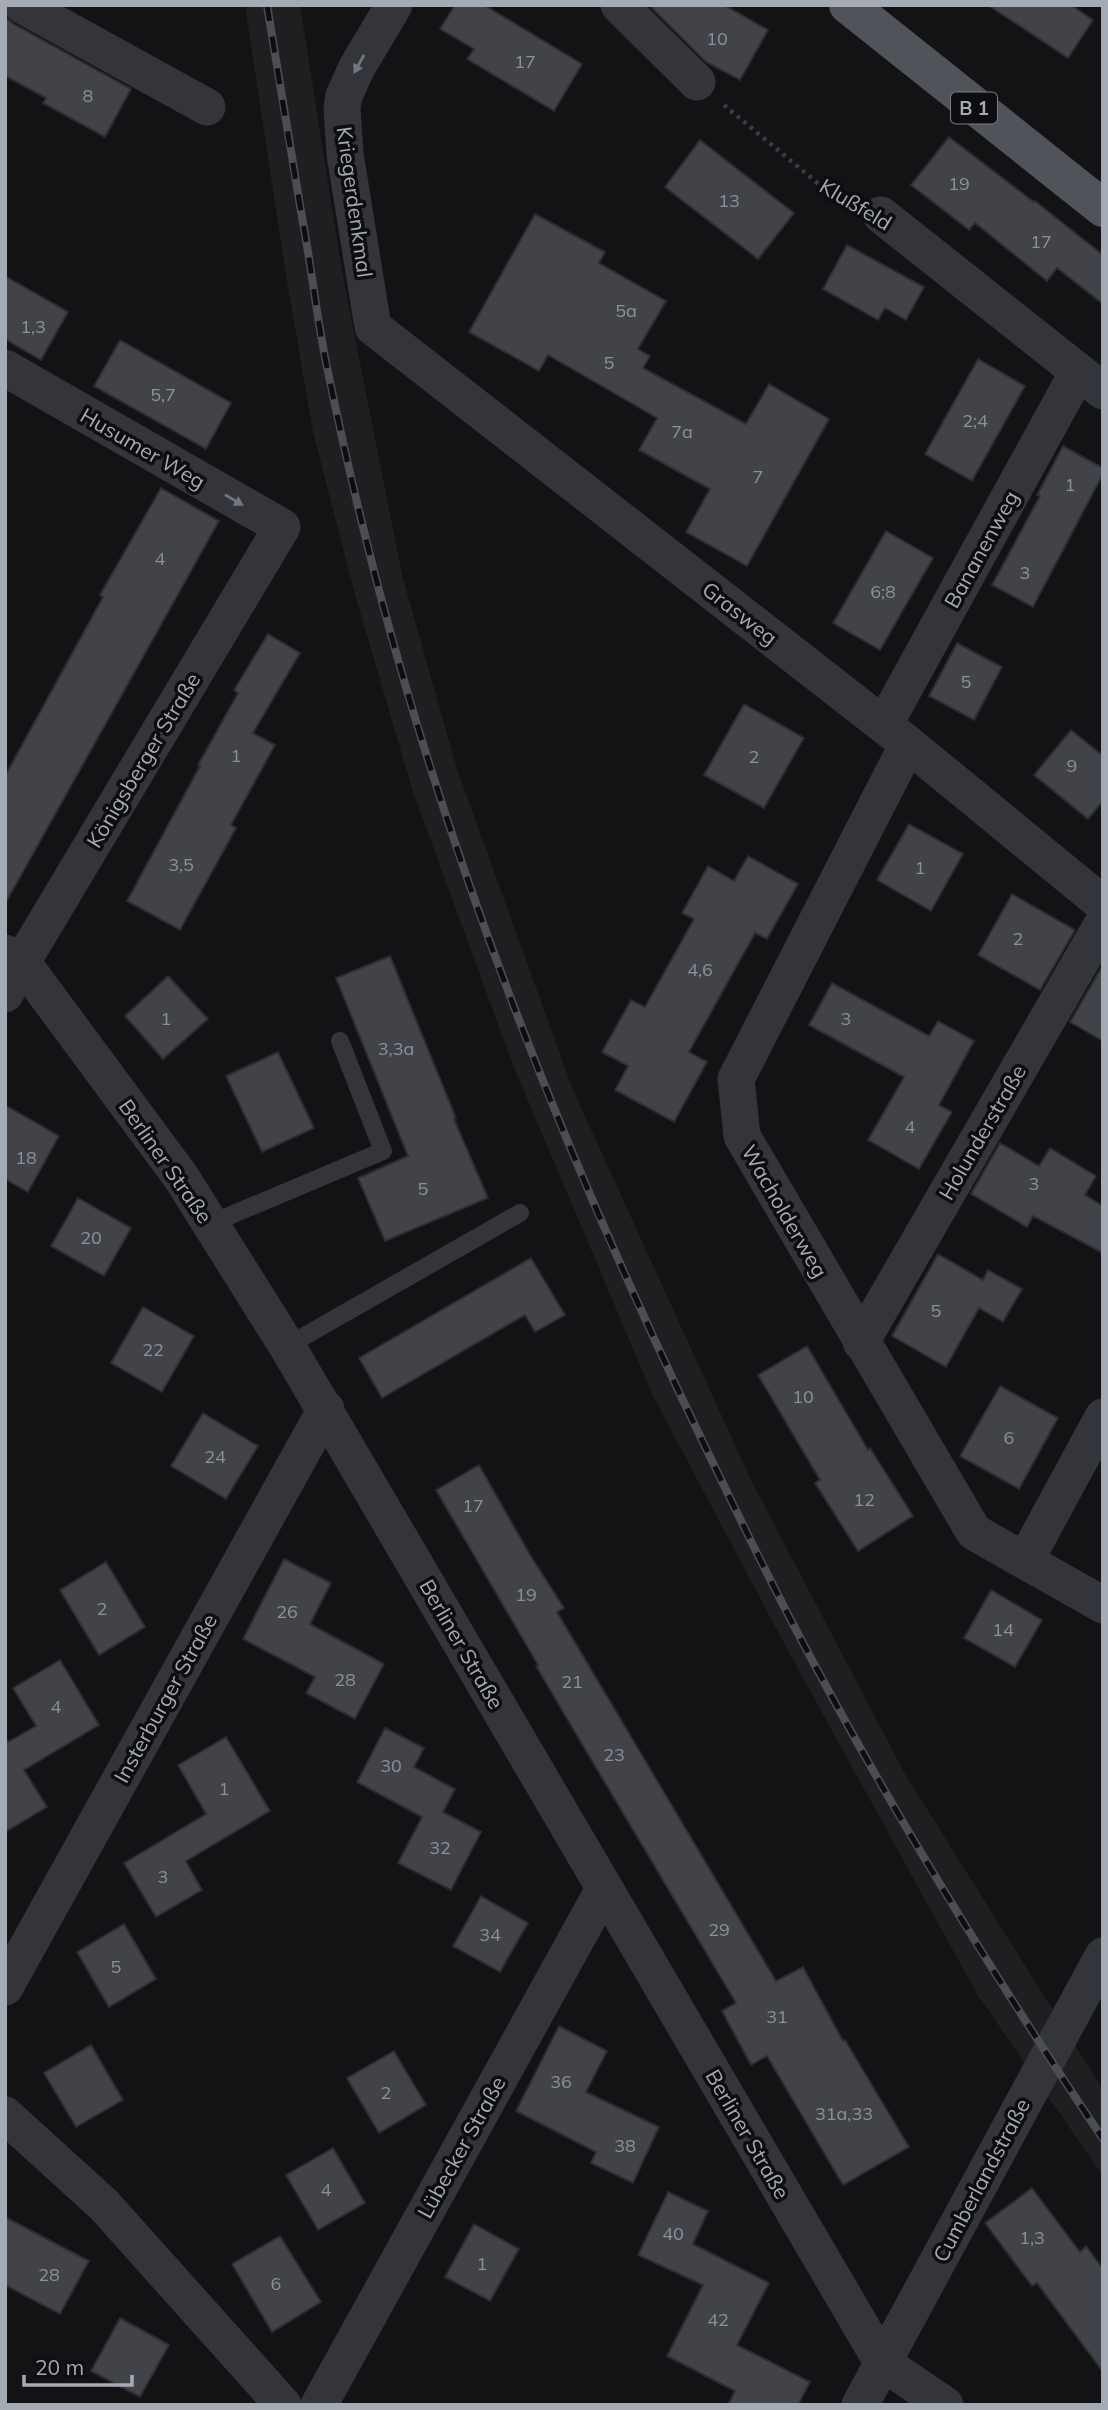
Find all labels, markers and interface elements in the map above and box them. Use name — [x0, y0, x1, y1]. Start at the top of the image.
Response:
house number: 10 — [706, 27, 728, 50]
house number: 17 — [514, 50, 536, 73]
one-way arrow — [353, 55, 365, 74]
house number: 8 — [83, 84, 93, 107]
road number: B 1 — [951, 92, 997, 124]
street label: Kriegerdenkmal — [332, 125, 378, 279]
street label: Klußfeld — [815, 172, 897, 236]
house number: 19 — [948, 172, 970, 195]
house number: 13 — [718, 189, 740, 212]
house number: 17 — [1030, 230, 1052, 253]
house number: 5a — [615, 299, 637, 322]
house number: 1,3 — [20, 315, 46, 338]
house number: 5 — [604, 351, 615, 374]
house number: 5,7 — [150, 383, 176, 406]
street label: Husumer Weg — [76, 402, 210, 494]
house number: 2;4 — [962, 409, 988, 432]
house number: 7a — [671, 420, 693, 443]
house number: 7 — [753, 465, 763, 488]
house number: 1 — [1065, 473, 1075, 496]
street label: Bananenweg — [938, 486, 1024, 612]
one-way arrow — [225, 494, 244, 506]
house number: 4 — [155, 547, 166, 570]
house number: 3 — [1020, 561, 1030, 584]
street label: Grasweg — [697, 576, 783, 650]
house number: 6;8 — [870, 580, 896, 603]
street label: Königsberger Straße — [81, 668, 205, 852]
house number: 5 — [961, 670, 972, 693]
house number: 1 — [231, 744, 241, 767]
house number: 2 — [749, 745, 759, 768]
house number: 9 — [1067, 754, 1077, 777]
house number: 3,5 — [168, 853, 194, 876]
house number: 1 — [915, 856, 925, 879]
house number: 2 — [1013, 927, 1023, 950]
house number: 4,6 — [687, 958, 713, 981]
house number: 1 — [161, 1007, 171, 1030]
house number: 3 — [841, 1007, 851, 1030]
house number: 3,3a — [378, 1037, 414, 1060]
street label: Holunderstraße — [933, 1060, 1031, 1204]
street label: Berliner Straße — [114, 1094, 218, 1228]
house number: 4 — [905, 1115, 916, 1138]
street label: Wacholderweg — [737, 1140, 833, 1282]
house number: 18 — [15, 1146, 37, 1169]
house number: 3 — [1029, 1172, 1039, 1195]
house number: 5 — [418, 1177, 429, 1200]
house number: 20 — [80, 1226, 102, 1249]
house number: 5 — [931, 1299, 942, 1322]
house number: 22 — [142, 1338, 164, 1361]
house number: 10 — [792, 1385, 814, 1408]
house number: 6 — [1004, 1426, 1014, 1449]
house number: 24 — [204, 1445, 226, 1468]
house number: 12 — [853, 1488, 875, 1511]
house number: 17 — [462, 1494, 484, 1517]
street label: Berliner Straße — [414, 1575, 510, 1713]
house number: 19 — [515, 1583, 537, 1606]
house number: 2 — [97, 1597, 107, 1620]
house number: 26 — [276, 1600, 298, 1623]
street label: Insterburger Straße — [108, 1609, 222, 1787]
house number: 14 — [992, 1618, 1014, 1641]
house number: 28 — [334, 1668, 356, 1691]
house number: 21 — [561, 1670, 583, 1693]
house number: 4 — [51, 1695, 62, 1718]
house number: 23 — [603, 1743, 625, 1766]
house number: 30 — [380, 1754, 402, 1777]
house number: 1 — [219, 1777, 229, 1800]
house number: 32 — [429, 1836, 451, 1859]
house number: 3 — [158, 1865, 168, 1888]
house number: 29 — [708, 1918, 730, 1941]
house number: 34 — [479, 1923, 501, 1946]
house number: 5 — [111, 1955, 122, 1978]
house number: 31 — [766, 2005, 788, 2028]
street label: Berliner Straße — [700, 2065, 796, 2203]
house number: 36 — [550, 2070, 572, 2093]
street label: Lübecker Straße — [411, 2072, 511, 2222]
house number: 2 — [381, 2081, 391, 2104]
street label: Cumberlandstraße — [927, 2094, 1035, 2266]
house number: 31a,33 — [815, 2102, 873, 2125]
house number: 38 — [614, 2134, 636, 2157]
house number: 4 — [321, 2178, 332, 2201]
house number: 40 — [662, 2222, 684, 2245]
house number: 1,3 — [1019, 2226, 1045, 2249]
house number: 1 — [477, 2252, 487, 2275]
house number: 28 — [38, 2263, 60, 2286]
house number: 6 — [271, 2272, 281, 2295]
house number: 42 — [707, 2308, 729, 2331]
scale bar — [24, 2344, 133, 2388]
text: 20 m — [35, 2354, 84, 2380]

